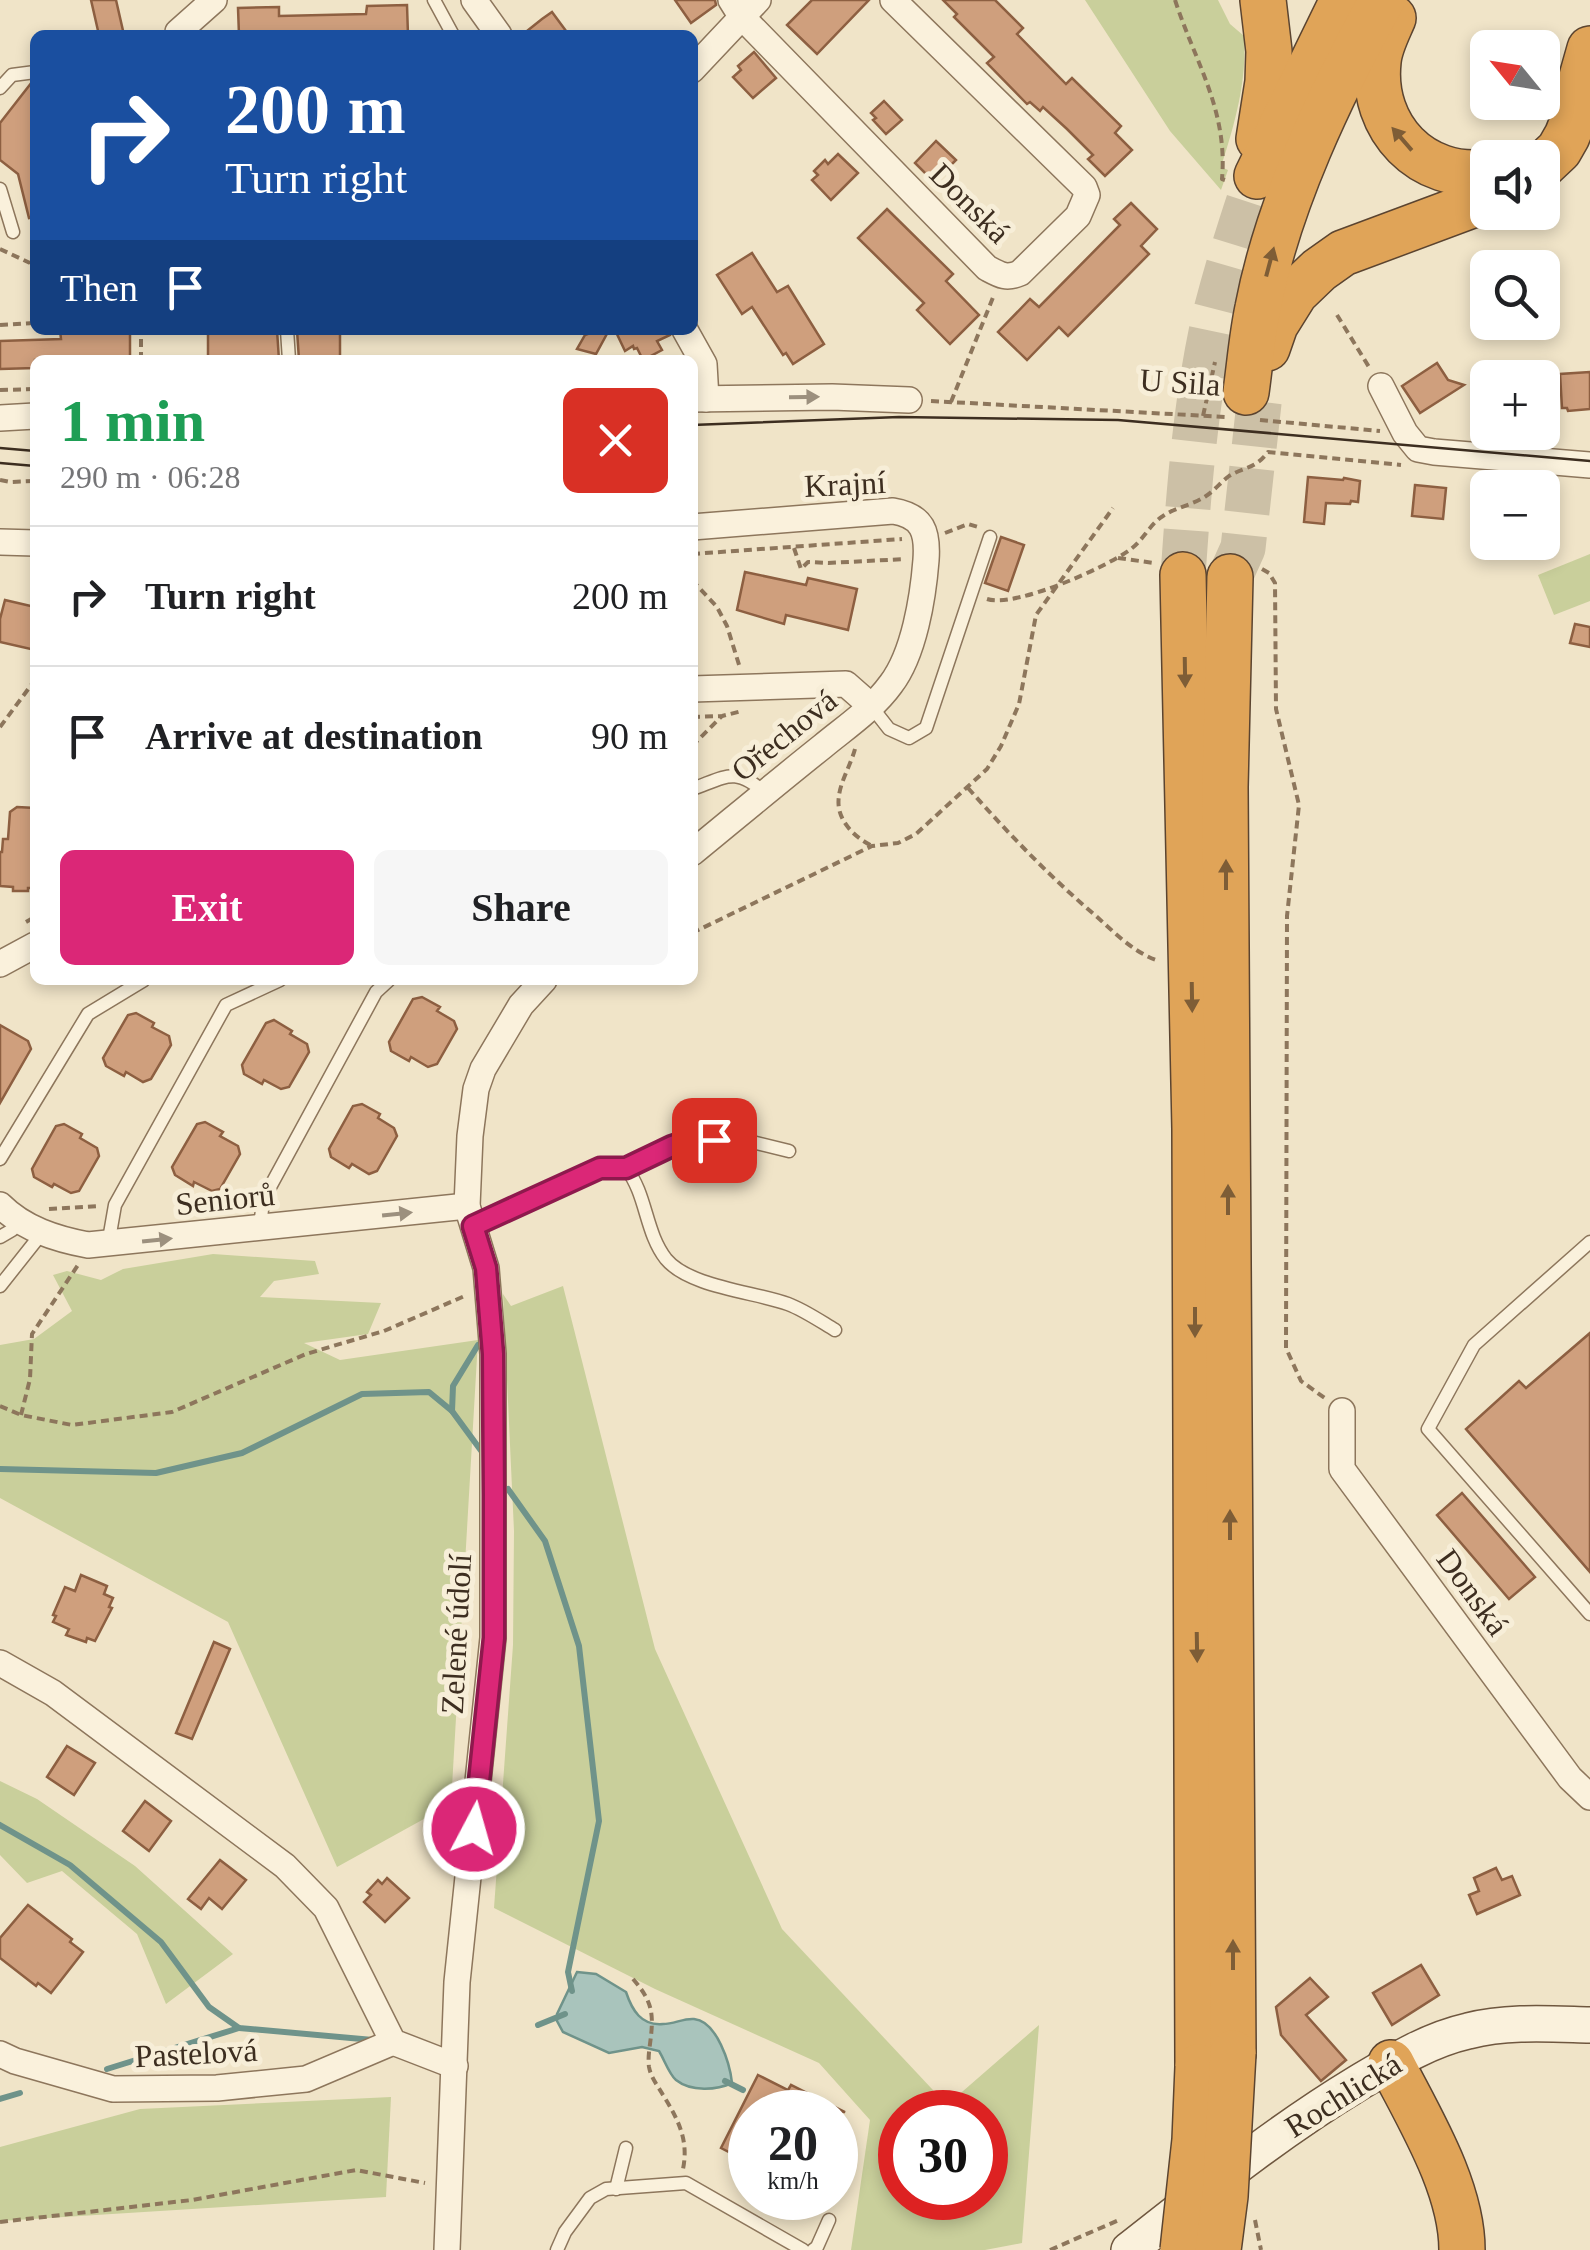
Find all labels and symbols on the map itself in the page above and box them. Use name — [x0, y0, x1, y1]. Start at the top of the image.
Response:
north arrow — [1470, 30, 1560, 120]
one-way arrow — [1391, 127, 1413, 152]
street label: Donská — [923, 156, 1017, 250]
one-way arrow — [1262, 247, 1278, 278]
street label: U Sila — [1138, 361, 1222, 403]
one-way arrow — [788, 389, 820, 405]
street label: Krajní — [803, 464, 887, 504]
one-way arrow — [1177, 657, 1193, 689]
street label: Ořechová — [724, 682, 844, 788]
one-way arrow — [1218, 859, 1234, 891]
one-way arrow — [1184, 982, 1200, 1013]
pin — [672, 1098, 757, 1183]
street label: Seniorů — [174, 1176, 276, 1222]
one-way arrow — [1220, 1184, 1236, 1216]
one-way arrow — [381, 1205, 413, 1221]
one-way arrow — [141, 1231, 173, 1247]
one-way arrow — [1187, 1306, 1203, 1338]
one-way arrow — [1222, 1509, 1238, 1541]
street label: Donská — [1430, 1542, 1516, 1642]
street label: Zelené údolí — [434, 1553, 478, 1715]
one-way arrow — [1189, 1631, 1205, 1663]
position arrow — [422, 1777, 526, 1881]
one-way arrow — [1225, 1939, 1241, 1971]
street label: Pastelová — [134, 2032, 258, 2074]
street label: Rochlická — [1278, 2045, 1408, 2145]
speed limit sign: 30 — [878, 2090, 1008, 2220]

